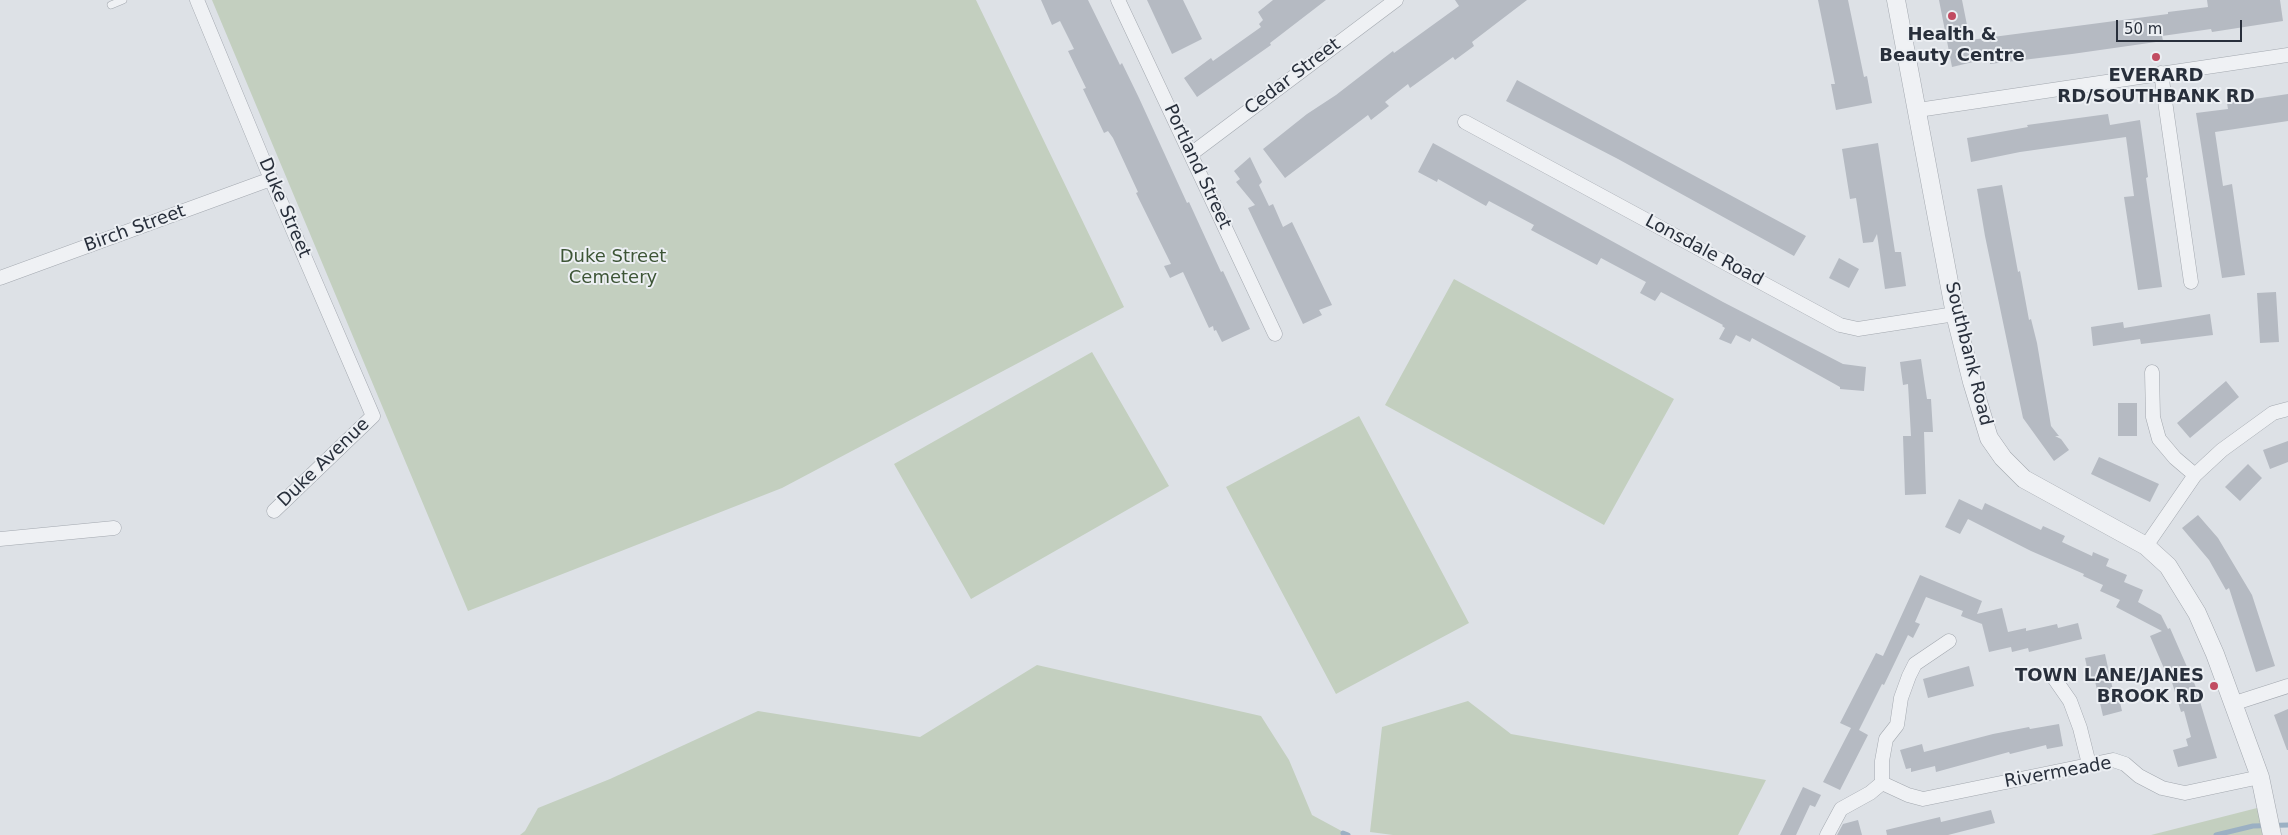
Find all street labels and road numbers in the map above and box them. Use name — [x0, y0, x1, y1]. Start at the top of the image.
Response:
street label: Cedar Street — [1241, 34, 1345, 120]
street label: Portland Street — [1159, 101, 1235, 233]
street label: Duke Street — [253, 155, 315, 261]
street label: Birch Street — [81, 201, 189, 257]
street label: Lonsdale Road — [1641, 211, 1767, 291]
street label: Southbank Road — [1940, 280, 1996, 428]
street label: Duke Avenue — [274, 414, 374, 512]
street label: Rivermeade — [2003, 753, 2113, 793]

